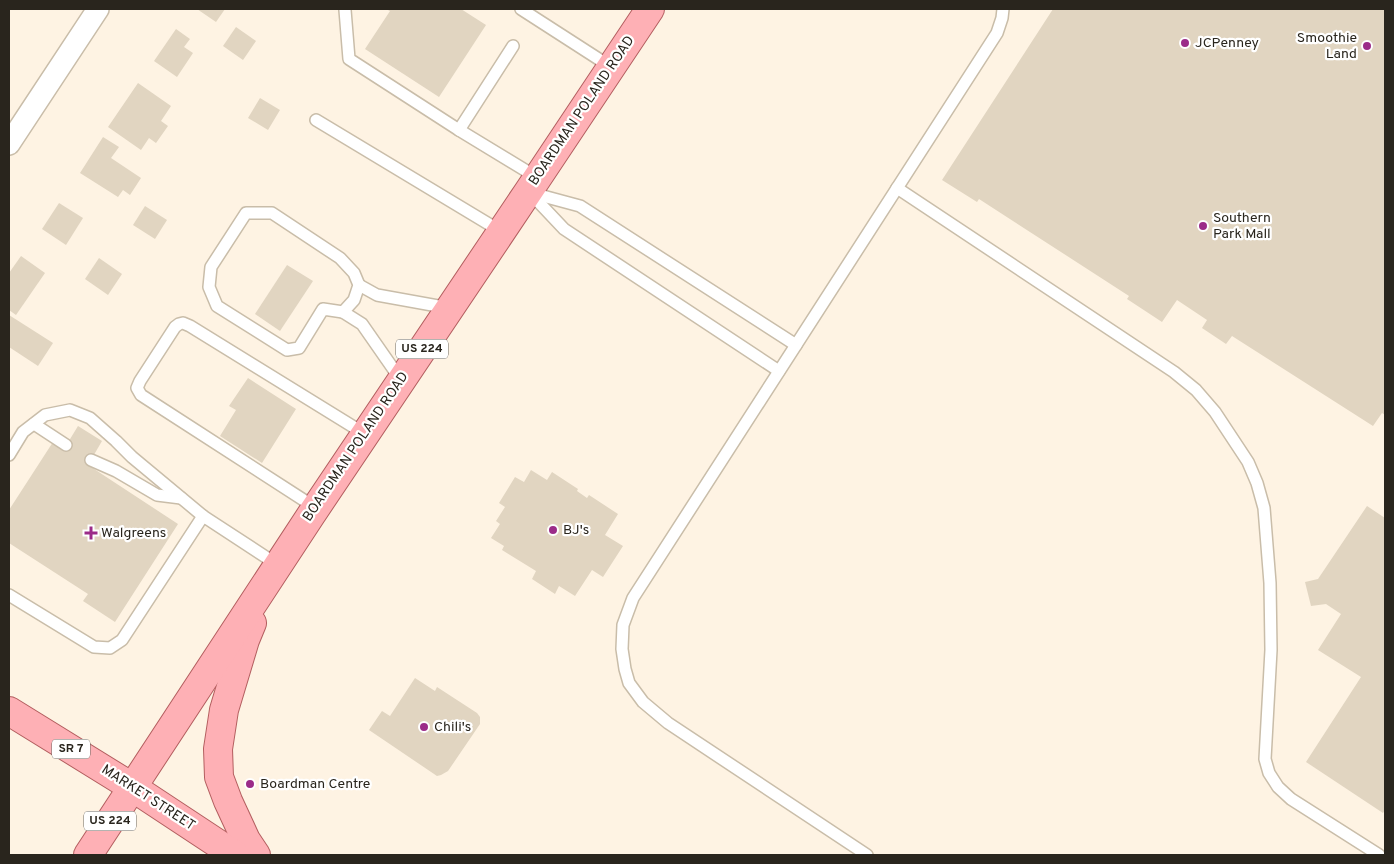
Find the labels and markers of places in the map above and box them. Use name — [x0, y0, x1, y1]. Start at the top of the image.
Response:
place label: Smoothie Land — [1297, 30, 1357, 63]
place label: JCPenney — [1195, 35, 1259, 52]
marker: JCPenney — [1179, 37, 1191, 49]
marker: Smoothie Land — [1361, 40, 1373, 52]
place label: Southern Park Mall — [1213, 210, 1271, 243]
marker: Southern Park Mall — [1197, 220, 1209, 232]
place label: BJ's — [563, 522, 589, 539]
marker: BJ's — [547, 524, 559, 536]
place label: Walgreens — [101, 525, 166, 542]
marker: Walgreens — [85, 527, 97, 539]
place label: Chili's — [434, 719, 471, 736]
marker: Chili's — [418, 721, 430, 733]
place label: Boardman Centre — [260, 776, 370, 793]
marker: Boardman Centre — [244, 778, 256, 790]

